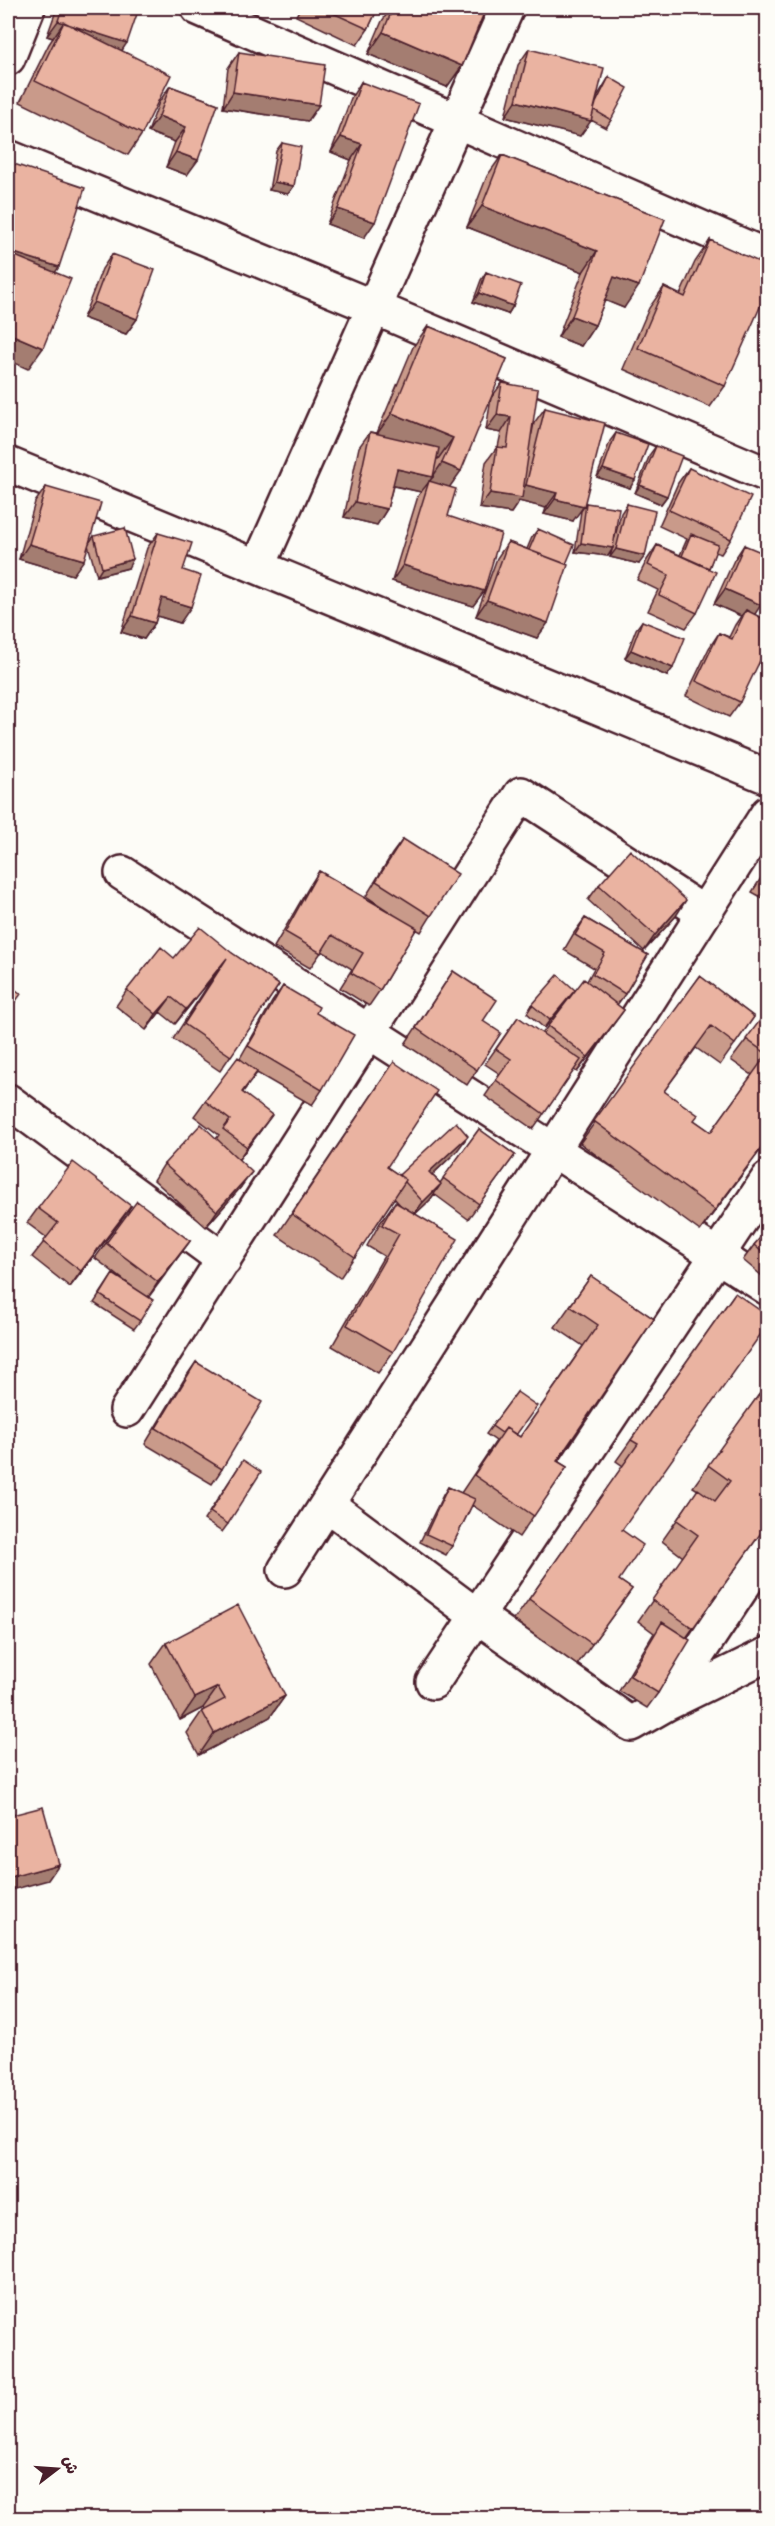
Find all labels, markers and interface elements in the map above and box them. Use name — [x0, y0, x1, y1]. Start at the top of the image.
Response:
north arrow — [27, 2439, 87, 2499]
text: ش — [58, 2454, 83, 2476]

